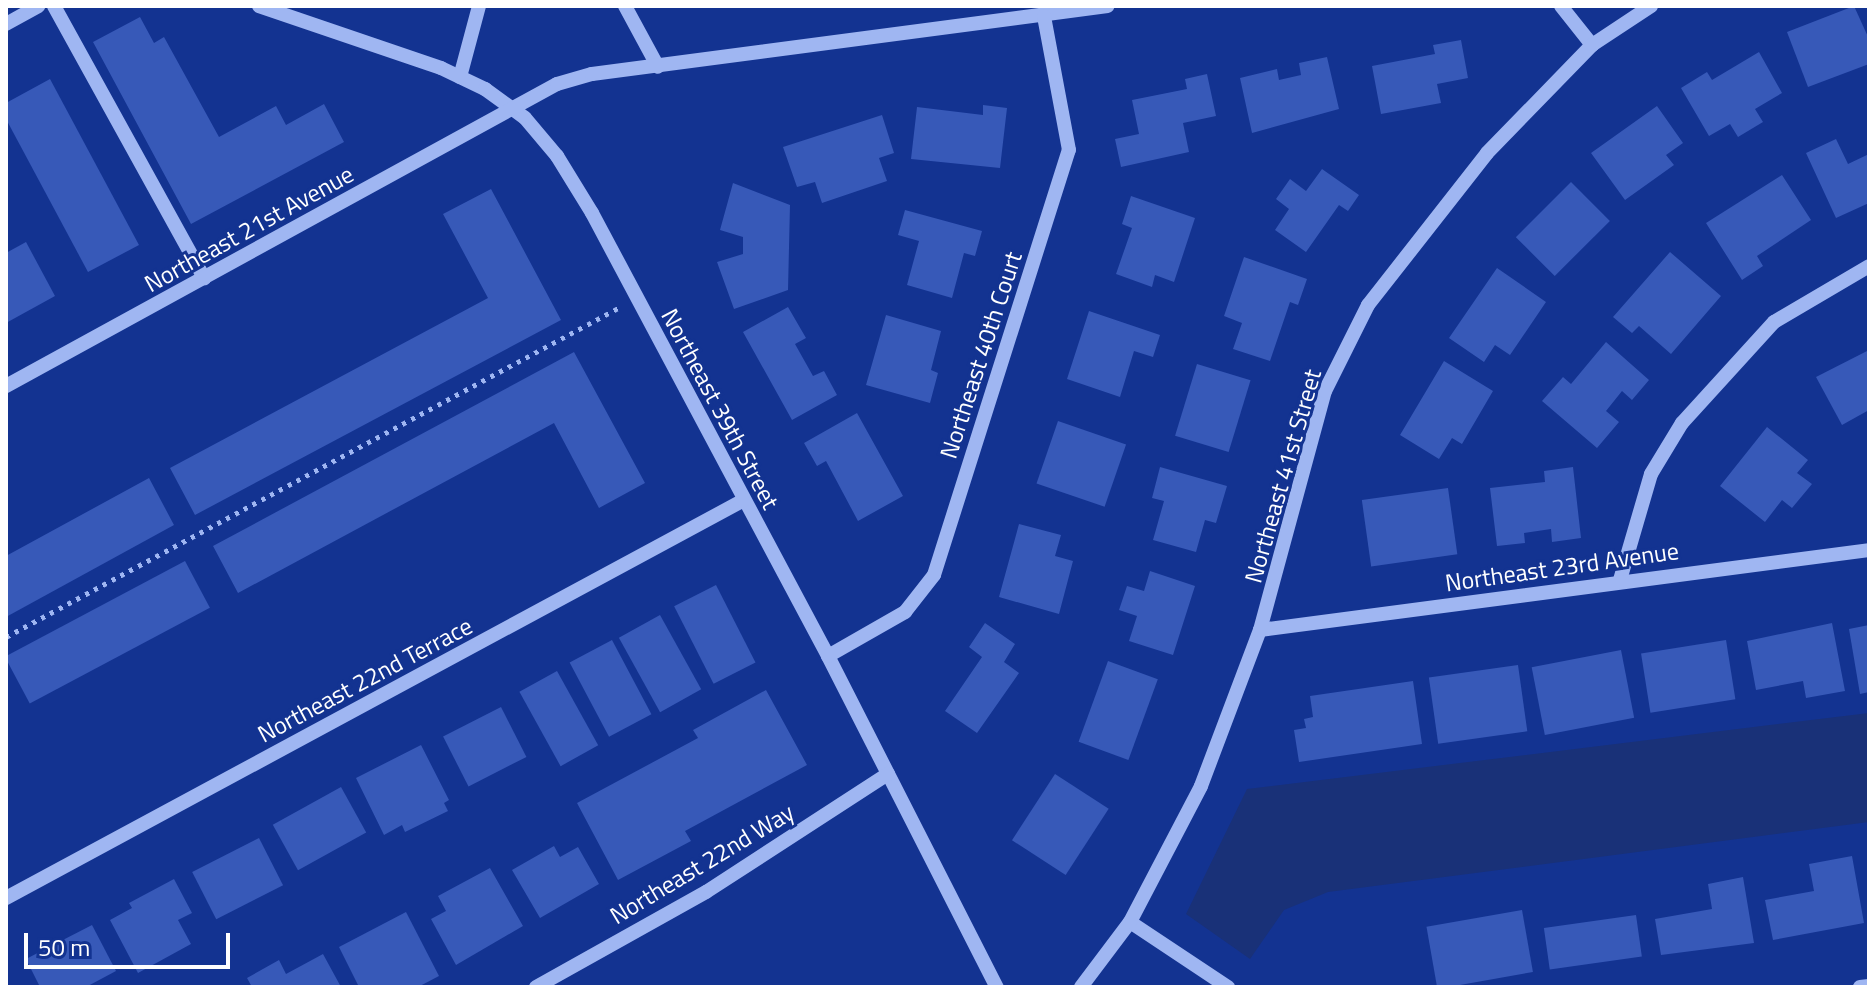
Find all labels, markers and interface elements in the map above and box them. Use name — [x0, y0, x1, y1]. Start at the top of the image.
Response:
street label: Northeast 21st Avenue — [140, 160, 358, 298]
street label: Northeast 40th Court — [934, 248, 1028, 462]
street label: Northeast 39th Street — [655, 304, 785, 514]
street label: Northeast 41st Street — [1239, 366, 1327, 586]
street label: Northeast 23rd Avenue — [1443, 536, 1681, 598]
street label: Northeast 22nd Terrace — [253, 611, 477, 749]
street label: Northeast 22nd Way — [605, 798, 799, 930]
scale bar — [28, 917, 234, 967]
text: 50 m — [38, 929, 90, 965]

